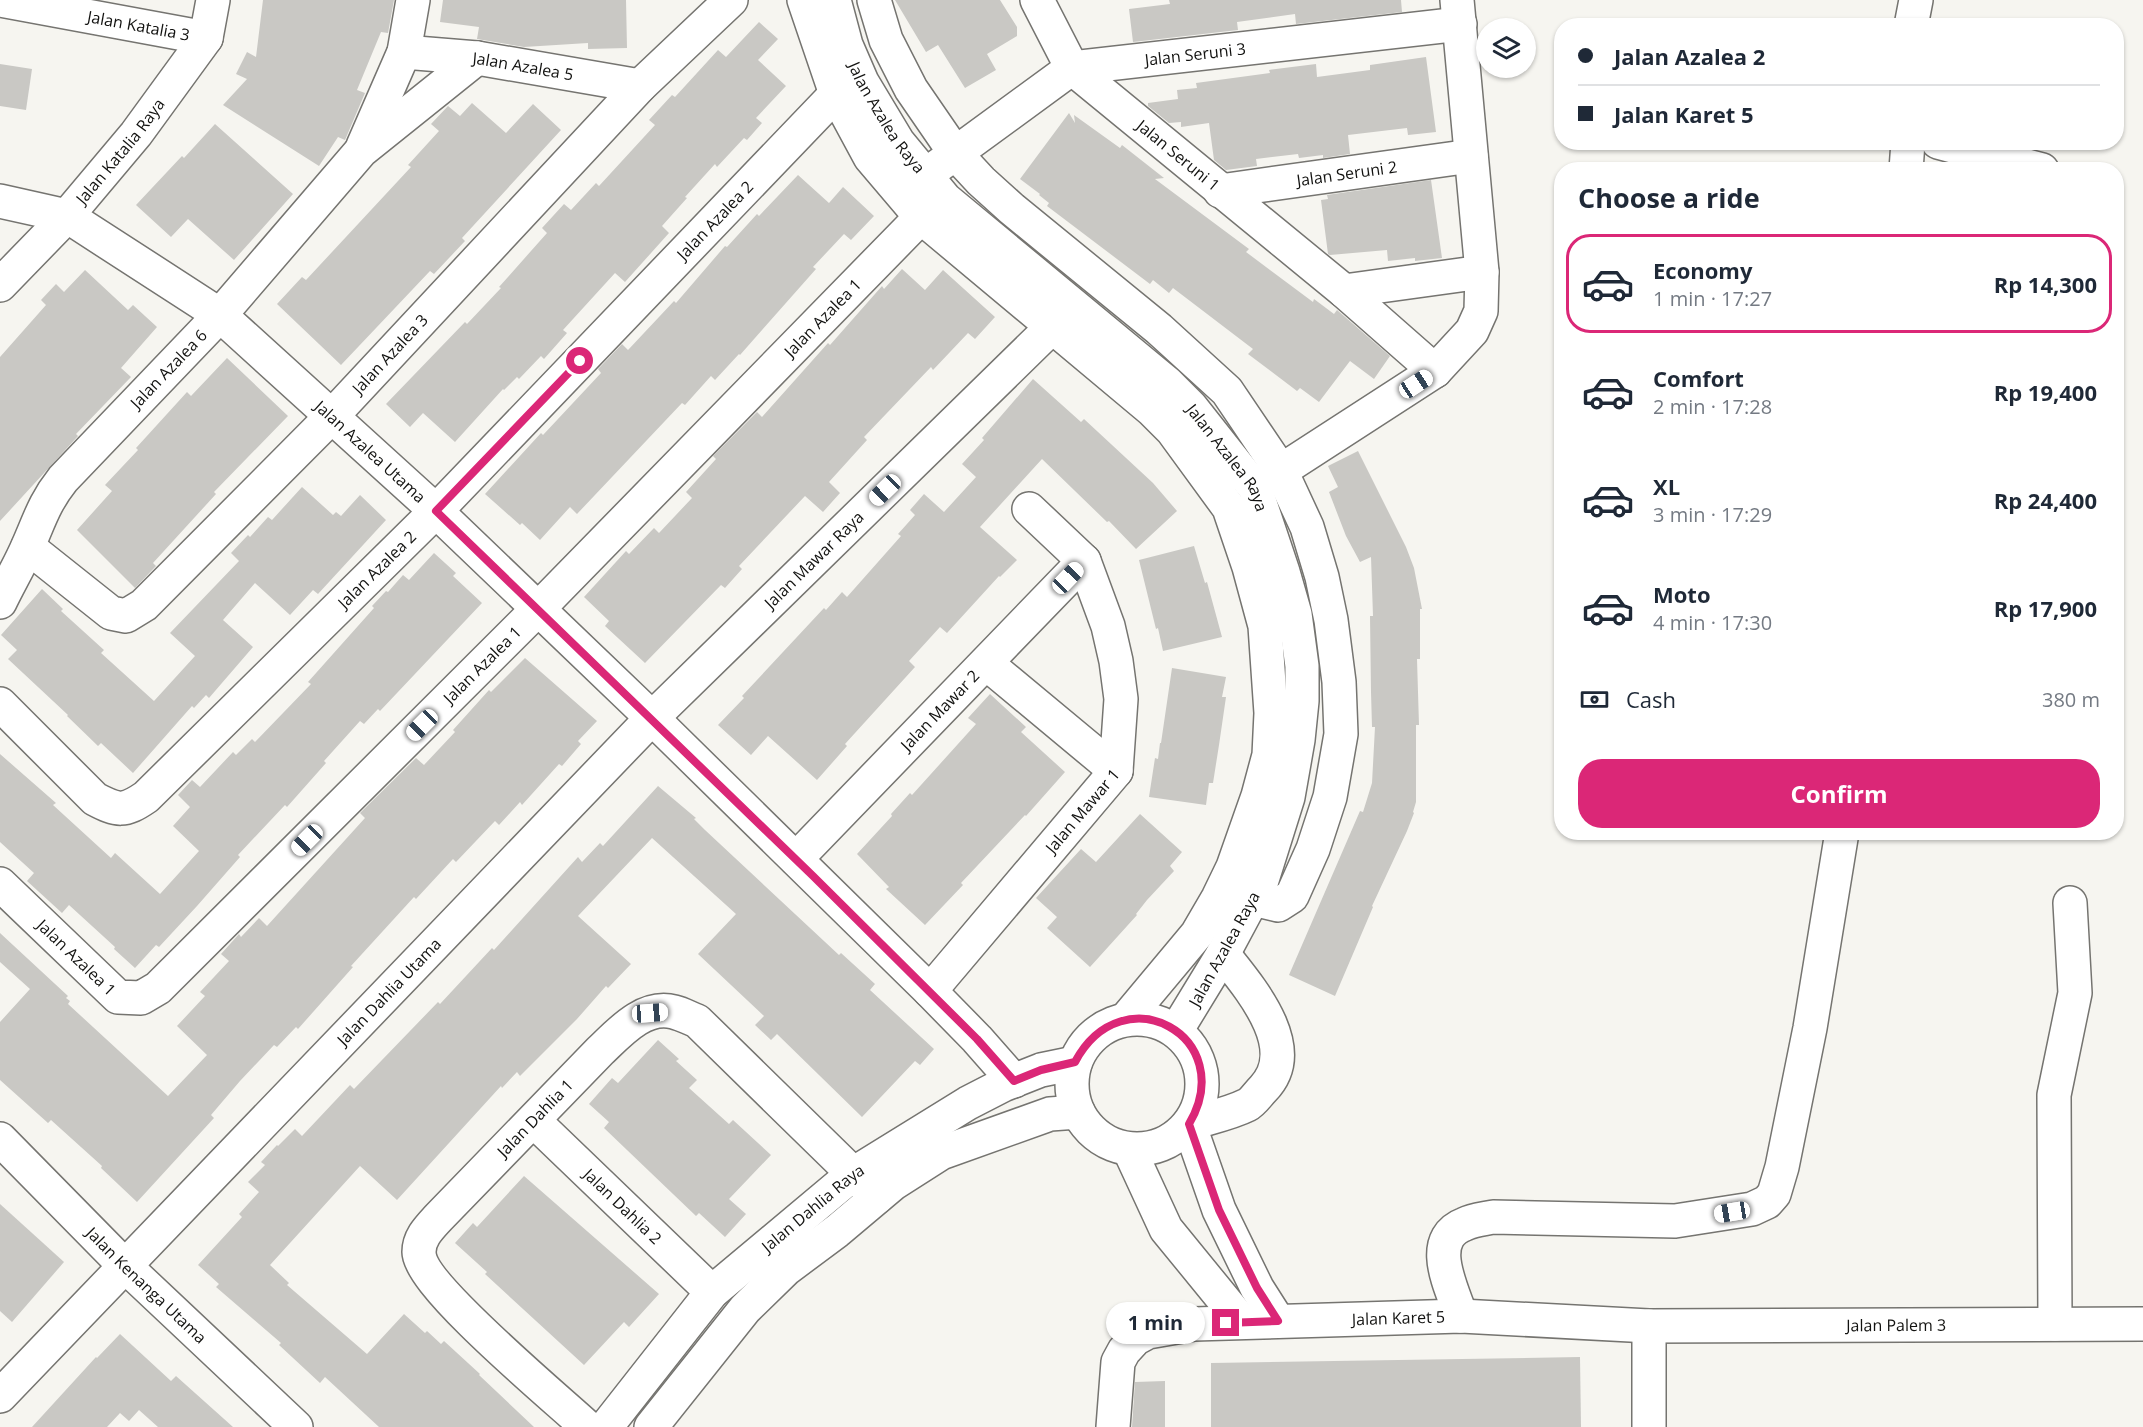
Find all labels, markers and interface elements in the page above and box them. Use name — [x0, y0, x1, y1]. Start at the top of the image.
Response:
street label: Jalan Katalia 3 — [84, 5, 192, 46]
map controls — [1476, 18, 1536, 78]
button: layers — [1476, 18, 1536, 78]
street label: Jalan Seruni 3 — [1142, 37, 1247, 71]
text: Jalan Azalea 2 — [1614, 41, 1765, 71]
street label: Jalan Azalea 5 — [470, 47, 575, 85]
street label: Jalan Azalea Raya — [843, 56, 930, 178]
street label: Jalan Katalia Raya — [69, 94, 169, 210]
text: Jalan Karet 5 — [1614, 99, 1753, 129]
street label: Jalan Seruni 1 — [1131, 113, 1225, 196]
street label: Jalan Seruni 2 — [1293, 155, 1399, 191]
street label: Jalan Azalea 2 — [670, 176, 758, 266]
text: Choose a ride — [1578, 179, 1760, 216]
text: Economy — [1653, 255, 1752, 285]
icon: car — [1581, 257, 1635, 311]
text: Rp 14,300 — [1994, 269, 2097, 299]
street label: Jalan Azalea 1 — [778, 274, 866, 363]
text: 1 min · 17:27 — [1653, 285, 1772, 312]
street label: Jalan Azalea 3 — [346, 309, 433, 400]
street label: Jalan Azalea 6 — [124, 324, 212, 415]
route start — [566, 347, 593, 374]
text: Comfort — [1653, 363, 1744, 393]
icon: car — [1581, 365, 1635, 419]
car — [1396, 367, 1436, 401]
text: Rp 19,400 — [1994, 377, 2097, 407]
text: 2 min · 17:28 — [1653, 393, 1772, 420]
street label: Jalan Azalea Utama — [309, 394, 431, 508]
street label: Jalan Azalea Raya — [1180, 398, 1273, 514]
car — [866, 471, 904, 509]
text: XL — [1653, 471, 1680, 501]
icon: car — [1581, 473, 1635, 527]
text: Rp 24,400 — [1994, 485, 2097, 515]
text: 3 min · 17:29 — [1653, 501, 1772, 528]
street label: Jalan Mawar Raya — [758, 506, 868, 615]
street label: Jalan Azalea 2 — [331, 526, 421, 614]
car — [1049, 559, 1087, 597]
text: Moto — [1653, 579, 1711, 609]
icon: car — [1581, 581, 1635, 635]
text: Rp 17,900 — [1994, 593, 2097, 623]
text: 4 min · 17:30 — [1653, 609, 1772, 636]
street label: Jalan Azalea 1 — [437, 621, 526, 710]
street label: Jalan Mawar 2 — [894, 665, 984, 757]
icon: cash — [1578, 683, 1611, 716]
text: Cash — [1626, 684, 1676, 714]
text: 380 m — [2042, 686, 2100, 713]
car — [403, 706, 441, 744]
button: Confirm — [1578, 759, 2100, 828]
street label: Jalan Mawar 1 — [1039, 764, 1125, 859]
car — [288, 821, 326, 859]
street label: Jalan Azalea Raya — [1182, 888, 1265, 1012]
street label: Jalan Azalea 1 — [31, 913, 121, 1000]
street label: Jalan Dahlia Utama — [330, 933, 446, 1052]
car — [631, 1003, 669, 1023]
street label: Jalan Dahlia 1 — [491, 1074, 578, 1163]
street label: Jalan Dahlia Raya — [755, 1159, 868, 1258]
street label: Jalan Dahlia 2 — [577, 1162, 667, 1249]
car — [1713, 1200, 1751, 1224]
street label: Jalan Kenanga Utama — [80, 1221, 211, 1348]
callout: 1 min — [1106, 1302, 1205, 1344]
street label: Jalan Karet 5 — [1349, 1305, 1445, 1330]
text: 1 min — [1128, 1309, 1183, 1336]
route end — [1212, 1309, 1239, 1336]
street label: Jalan Palem 3 — [1844, 1314, 1946, 1336]

